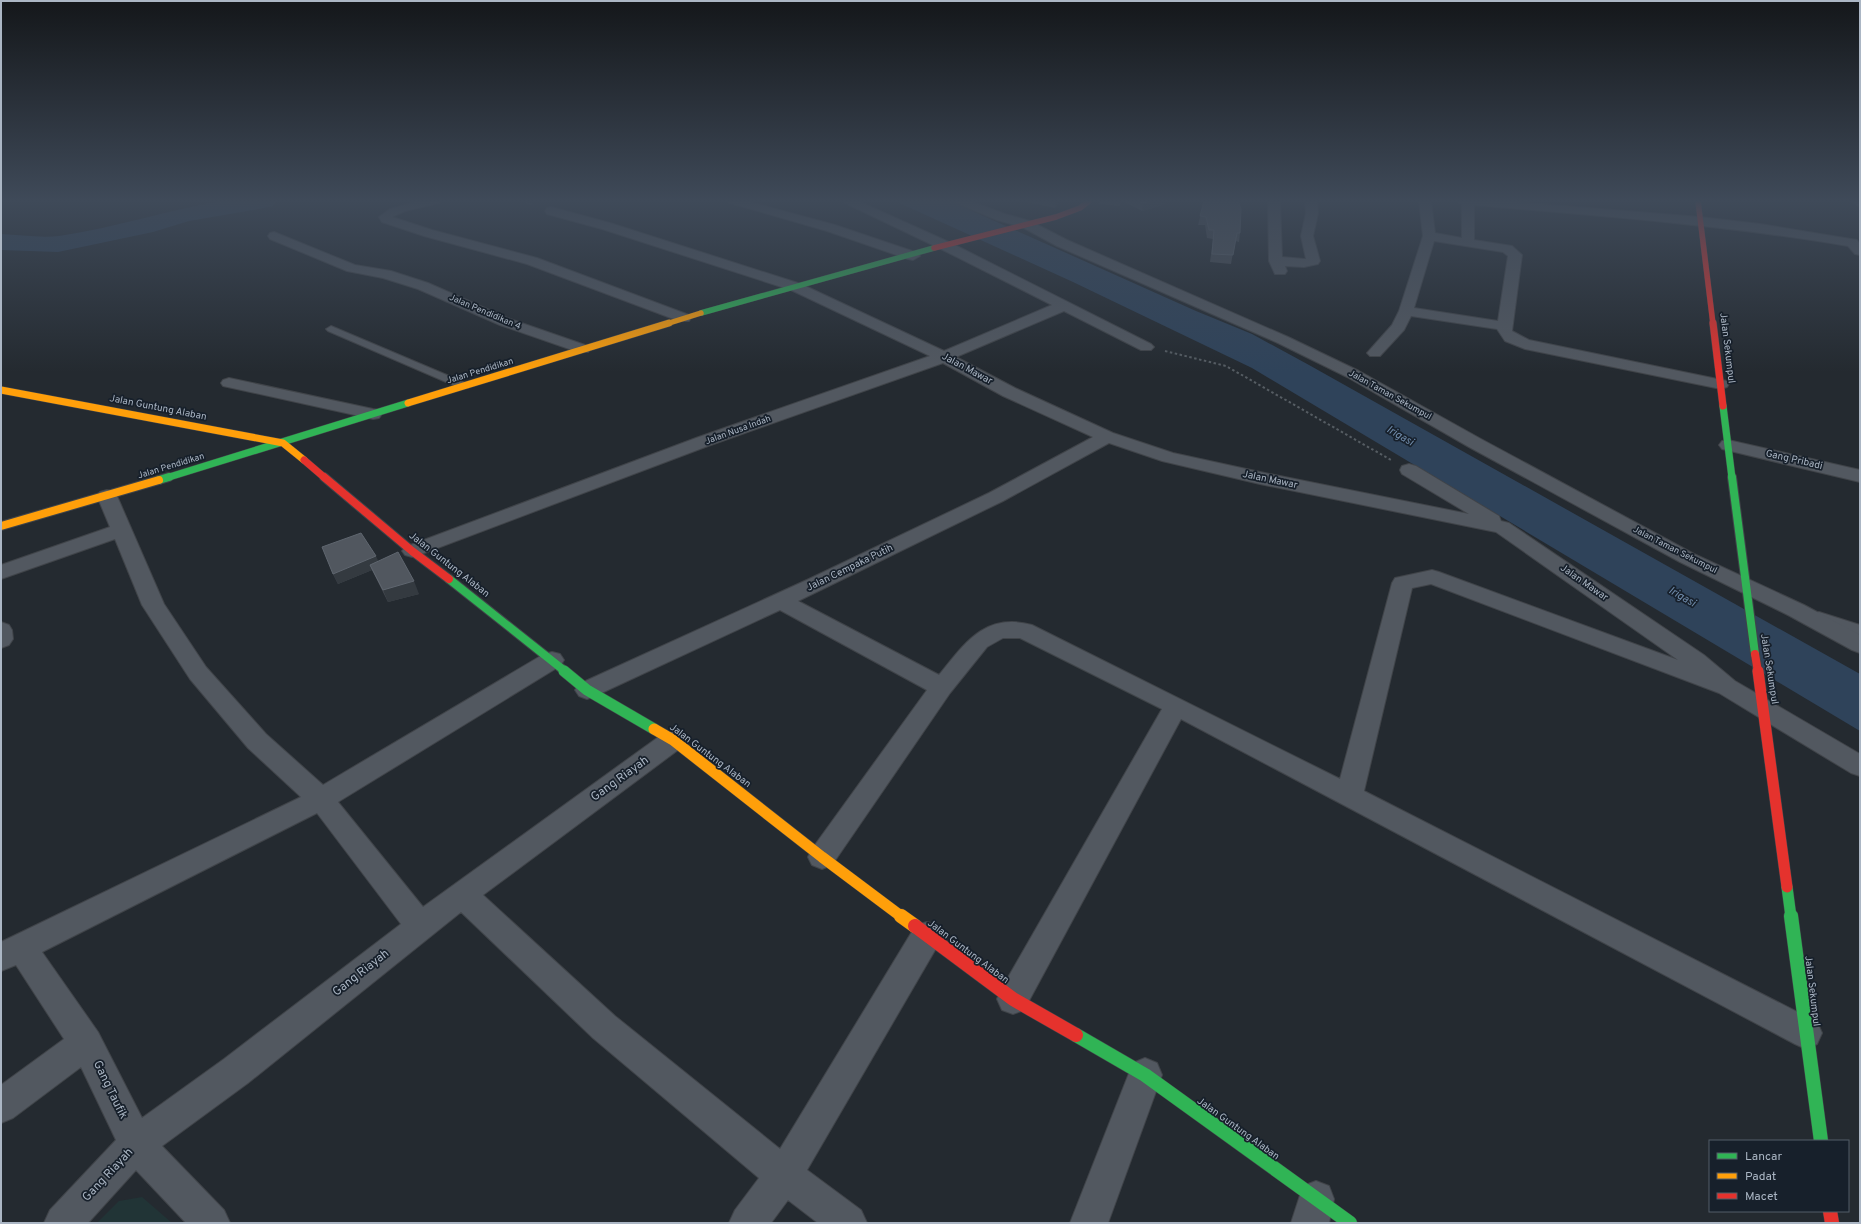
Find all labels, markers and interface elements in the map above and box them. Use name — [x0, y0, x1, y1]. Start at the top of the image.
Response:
street label: Jalan Pendidikan 4 — [448, 292, 523, 332]
street label: Jalan Sekumpul — [1716, 312, 1738, 384]
street label: Jalan Mawar — [939, 350, 995, 388]
street label: Jalan Pendidikan — [445, 356, 515, 386]
street label: Jalan Taman Sekumpul — [1347, 368, 1433, 422]
street label: Jalan Guntung Alaban — [108, 392, 208, 424]
street label: Jalan Nusa Indah — [704, 413, 772, 447]
water label: Irigasi — [1384, 423, 1417, 450]
street label: Gang Pribadi — [1764, 447, 1824, 473]
street label: Jalan Pendidikan — [136, 451, 206, 481]
street label: Jalan Mawar — [1241, 468, 1299, 492]
street label: Jalan Taman Sekumpul — [1631, 524, 1719, 576]
street label: Jalan Guntung Alaban — [406, 529, 492, 601]
street label: Jalan Cempaka Putih — [805, 541, 895, 595]
street label: Jalan Mawar — [1557, 562, 1611, 604]
water label: Irigasi — [1666, 584, 1699, 611]
street label: Jalan Sekumpul — [1757, 633, 1781, 705]
street label: Jalan Guntung Alaban — [667, 721, 753, 791]
street label: Gang Riayah — [588, 753, 652, 805]
street label: Jalan Guntung Alaban — [925, 917, 1011, 987]
street label: Gang Riayah — [329, 946, 393, 1000]
street label: Jalan Sekumpul — [1801, 955, 1823, 1027]
street label: Gang Taufik — [89, 1058, 131, 1122]
street label: Jalan Guntung Alaban — [1194, 1095, 1282, 1163]
legend — [1709, 1140, 1849, 1212]
street label: Gang Riayah — [79, 1145, 137, 1205]
text: Lancar — [1745, 1149, 1782, 1165]
text: Padat — [1745, 1169, 1776, 1185]
text: Macet — [1745, 1189, 1778, 1205]

